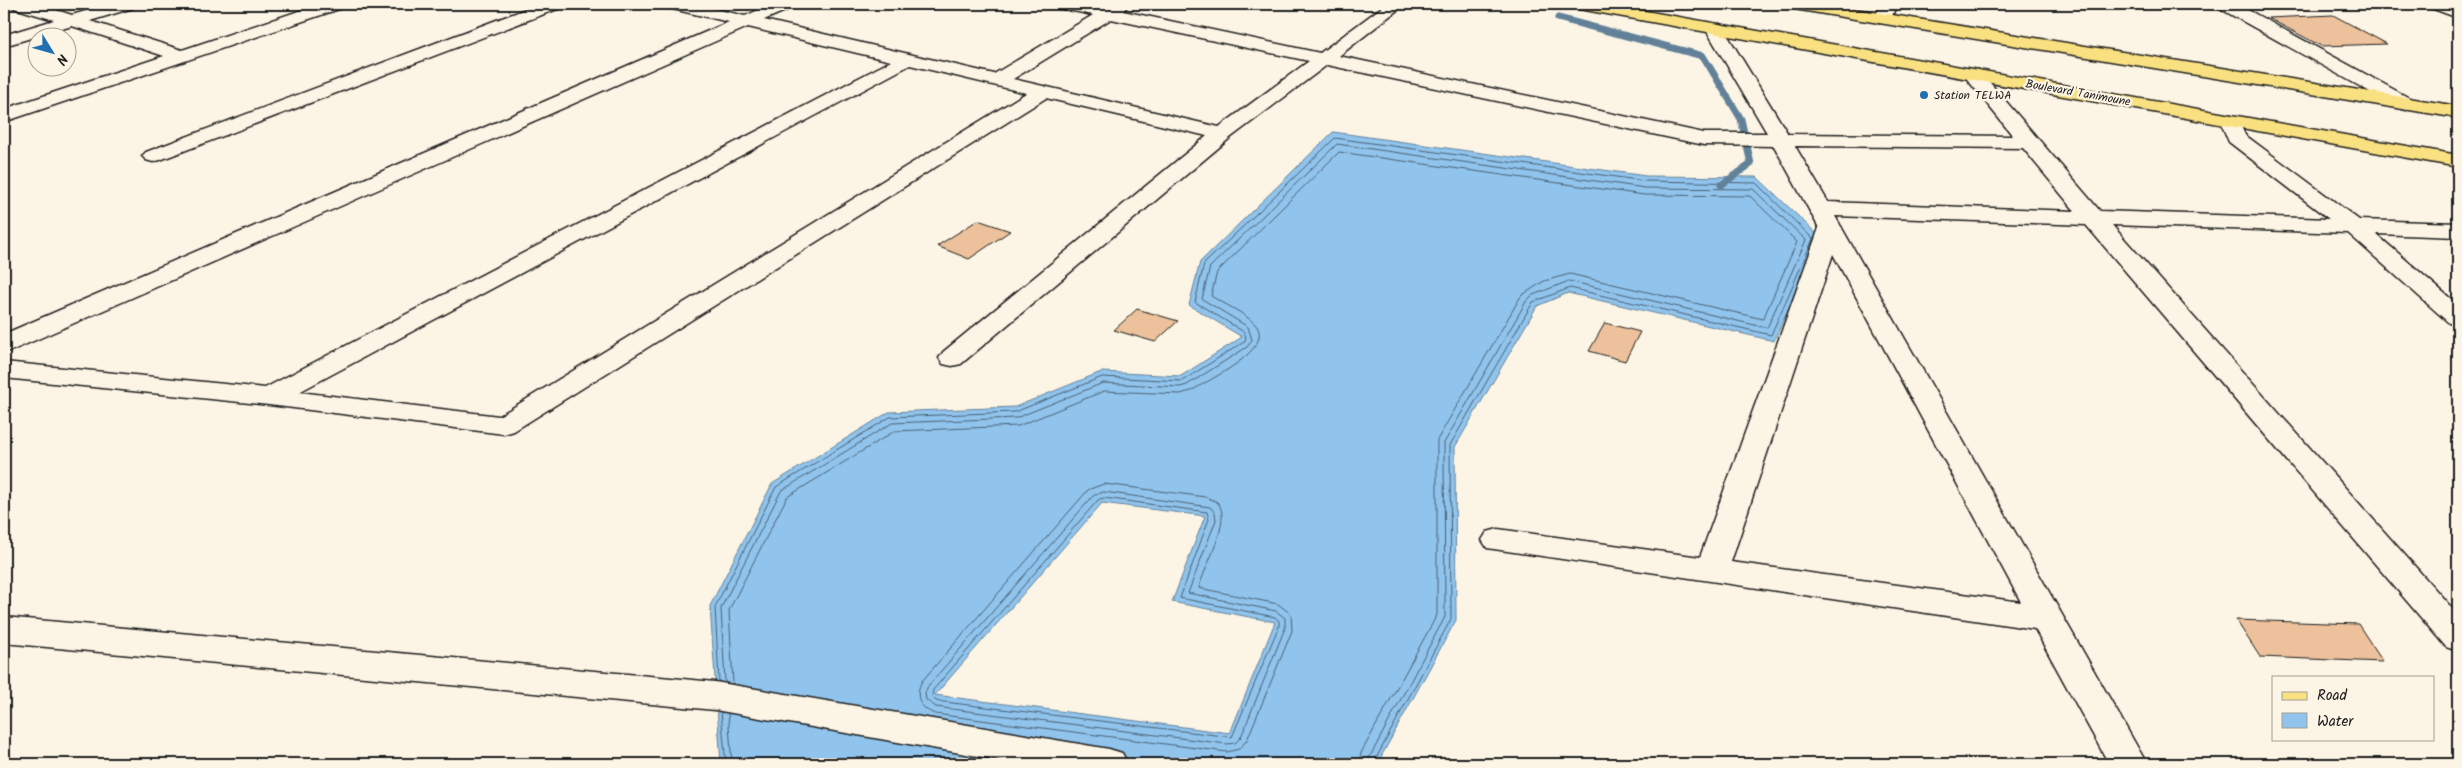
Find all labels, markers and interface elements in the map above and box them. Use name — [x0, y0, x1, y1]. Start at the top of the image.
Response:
north arrow — [28, 28, 78, 78]
text: N — [50, 49, 73, 69]
street label: Boulevard Tanimoune — [2024, 74, 2133, 112]
place label: Station TELWA — [1934, 86, 2011, 105]
marker: Station TELWA — [1918, 89, 1930, 101]
legend — [2272, 676, 2434, 740]
text: Road — [2317, 684, 2348, 708]
text: Water — [2317, 710, 2354, 734]

